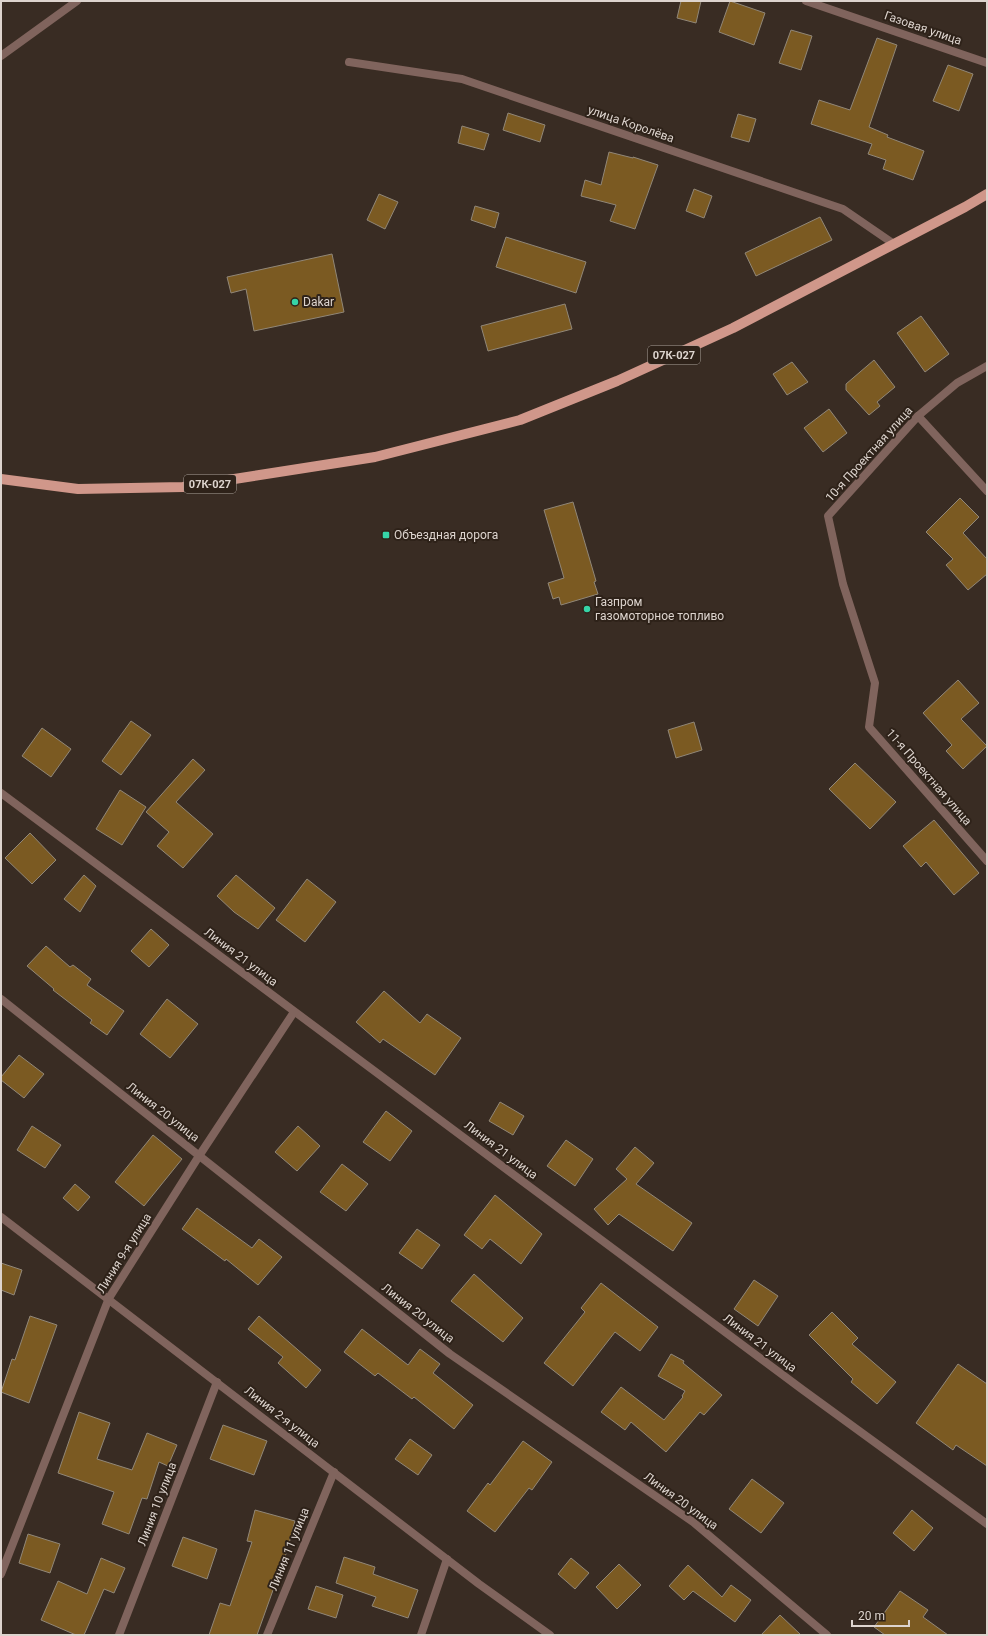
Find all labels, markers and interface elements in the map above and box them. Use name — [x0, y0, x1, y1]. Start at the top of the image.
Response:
street label: Газовая улица — [883, 8, 963, 48]
street label: улица Королёва — [586, 103, 676, 145]
place label: Dakar — [303, 295, 334, 309]
marker: Dakar — [290, 297, 300, 307]
road number: 07К-027 — [648, 346, 700, 364]
street label: 10-я Проектная улица — [823, 404, 915, 504]
road number: 07К-027 — [184, 475, 236, 493]
place label: Объездная дорога — [394, 528, 498, 542]
marker: Объездная дорога — [381, 530, 391, 540]
place label: Газпром газомоторное топливо — [595, 595, 724, 623]
marker: Газпром газомоторное топливо — [582, 604, 592, 614]
street label: 11-я Проектная улица — [883, 726, 975, 828]
street label: Линия 21 улица — [202, 925, 280, 989]
street label: Линия 20 улица — [124, 1079, 202, 1145]
street label: Линия 21 улица — [462, 1118, 540, 1182]
street label: Линия 9-я улица — [94, 1211, 154, 1295]
street label: Линия 20 улица — [379, 1280, 457, 1346]
street label: Линия 21 улица — [721, 1311, 799, 1375]
street label: Линия 2-я улица — [242, 1383, 322, 1451]
street label: Линия 10 улица — [135, 1460, 179, 1548]
street label: Линия 20 улица — [641, 1469, 721, 1533]
street label: Линия 11 улица — [266, 1505, 312, 1593]
scale bar — [852, 1602, 909, 1628]
text: 20 m — [858, 1609, 885, 1623]

